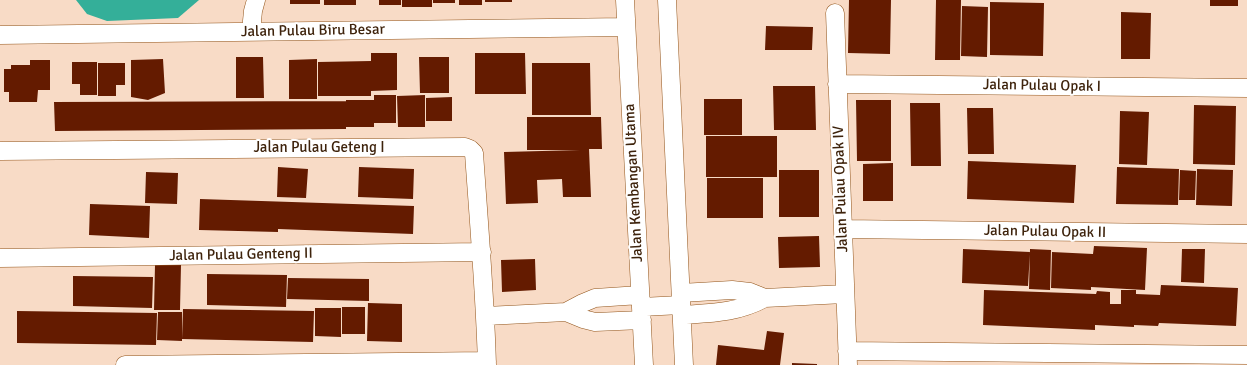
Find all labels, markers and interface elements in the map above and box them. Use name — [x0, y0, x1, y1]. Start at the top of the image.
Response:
street label: Jalan Pulau Biru Besar — [241, 21, 385, 41]
street label: Jalan Pulau Opak I — [983, 76, 1101, 96]
street label: Jalan Kembangan Utama — [621, 103, 647, 263]
street label: Jalan Pulau Opak IV — [830, 125, 852, 253]
street label: Jalan Pulau Geteng I — [253, 139, 385, 157]
street label: Jalan Pulau Opak II — [984, 222, 1106, 242]
street label: Jalan Pulau Genteng II — [169, 245, 313, 265]

